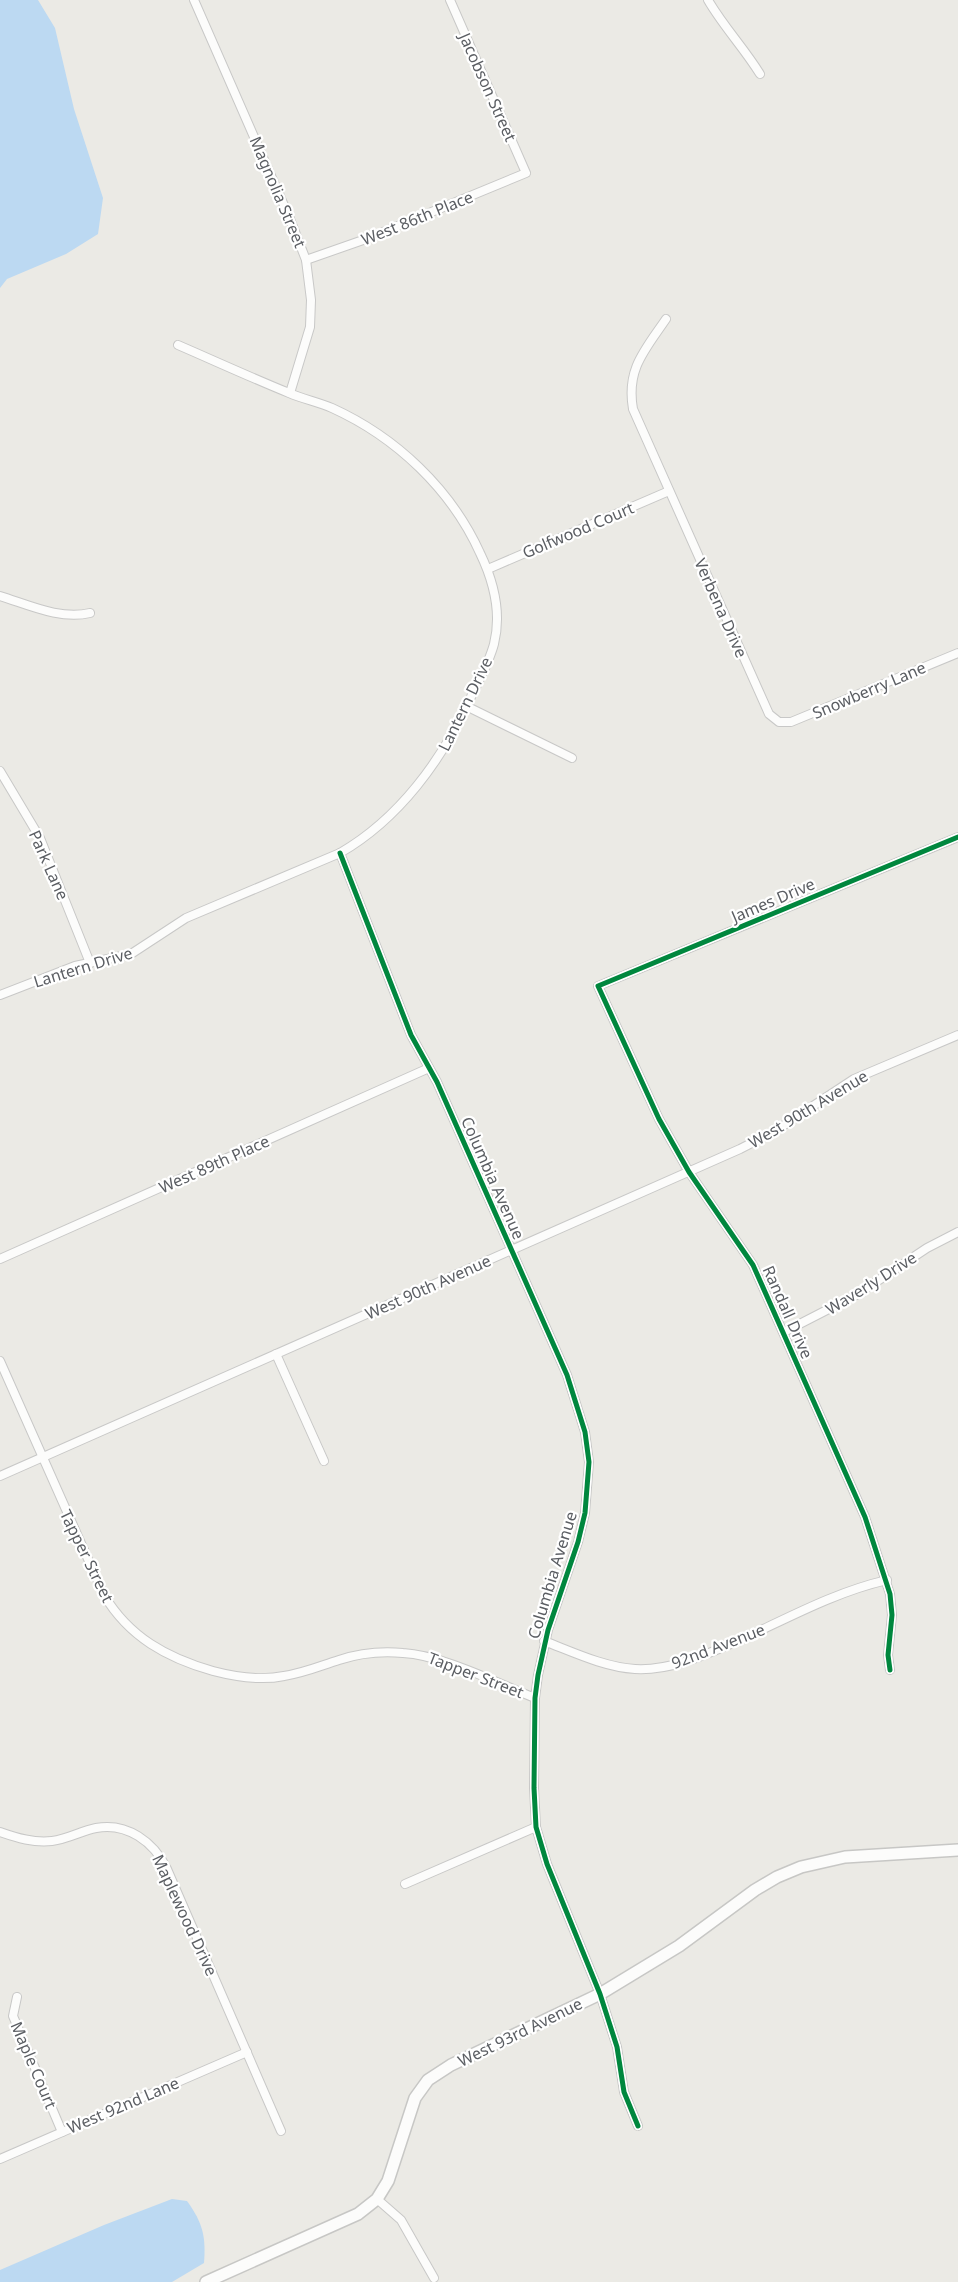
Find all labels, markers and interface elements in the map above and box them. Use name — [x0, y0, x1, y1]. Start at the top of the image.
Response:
street label: Jacobson Street — [453, 27, 522, 145]
street label: Magnolia Street — [245, 133, 311, 251]
street label: West 86th Place — [358, 186, 476, 250]
street label: Golfwood Court — [519, 497, 637, 563]
street label: Verbena Drive — [689, 555, 753, 661]
street label: Lantern Drive — [433, 653, 497, 755]
street label: Snowberry Lane — [809, 656, 929, 724]
street label: Park Lane — [24, 827, 74, 903]
street label: James Drive — [726, 873, 818, 928]
street label: Lantern Drive — [31, 942, 135, 992]
street label: West 90th Avenue — [744, 1065, 872, 1153]
street label: Columbia Avenue — [456, 1113, 530, 1243]
street label: West 89th Place — [155, 1130, 273, 1198]
street label: Waverly Drive — [821, 1246, 921, 1320]
street label: West 90th Avenue — [362, 1249, 494, 1325]
street label: Randall Drive — [758, 1262, 818, 1362]
street label: Tapper Street — [55, 1506, 119, 1606]
street label: Columbia Avenue — [522, 1509, 582, 1641]
street label: 92nd Avenue — [668, 1618, 768, 1674]
street label: Tapper Street — [425, 1647, 527, 1703]
street label: Maplewood Drive — [147, 1851, 223, 1979]
street label: West 93rd Avenue — [454, 1992, 586, 2072]
street label: Maple Court — [6, 2018, 62, 2112]
street label: West 92nd Lane — [64, 2071, 182, 2139]

